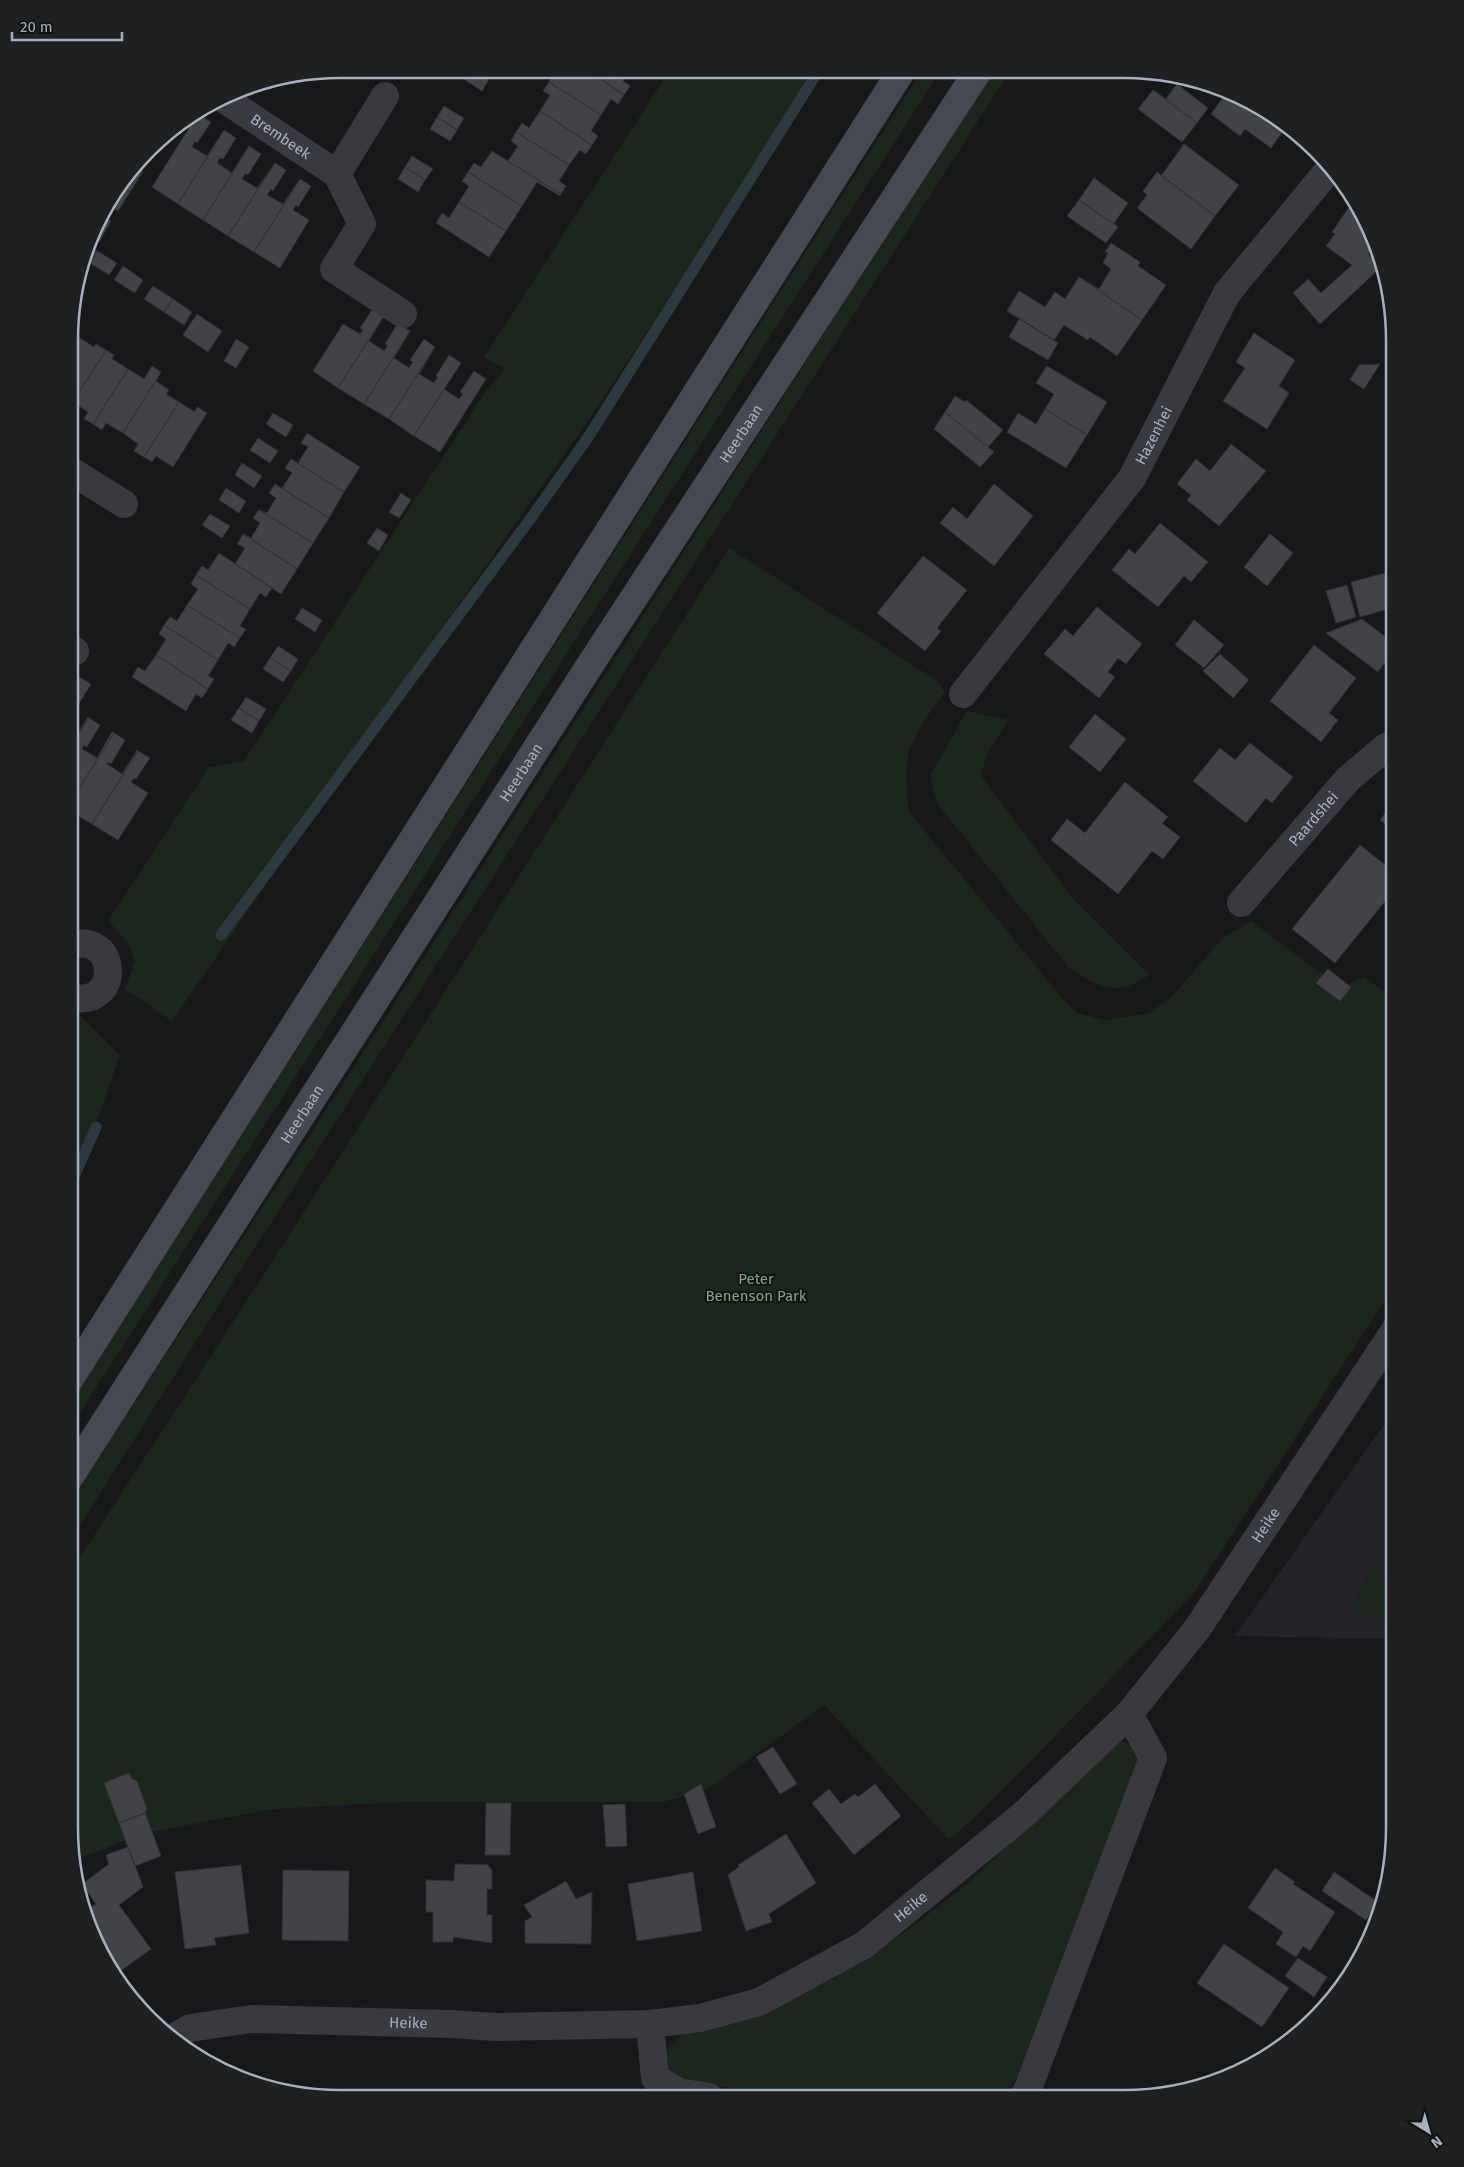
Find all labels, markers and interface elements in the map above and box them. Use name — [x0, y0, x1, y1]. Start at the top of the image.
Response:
scale bar — [12, 10, 122, 42]
text: 20 m — [20, 18, 53, 36]
street label: Brembeek — [247, 110, 314, 163]
street label: Heerbaan — [716, 401, 767, 466]
street label: Hazenhei — [1131, 403, 1176, 468]
street label: Heerbaan — [496, 740, 547, 805]
street label: Paardshei — [1285, 788, 1342, 850]
street label: Heerbaan — [277, 1082, 328, 1147]
park label: Peter Benenson Park — [705, 1270, 807, 1305]
street label: Heike — [1248, 1504, 1284, 1546]
street label: Heike — [890, 1888, 931, 1926]
street label: Heike — [389, 2013, 428, 2032]
north arrow — [1404, 2107, 1454, 2157]
text: N — [1428, 2132, 1445, 2152]

